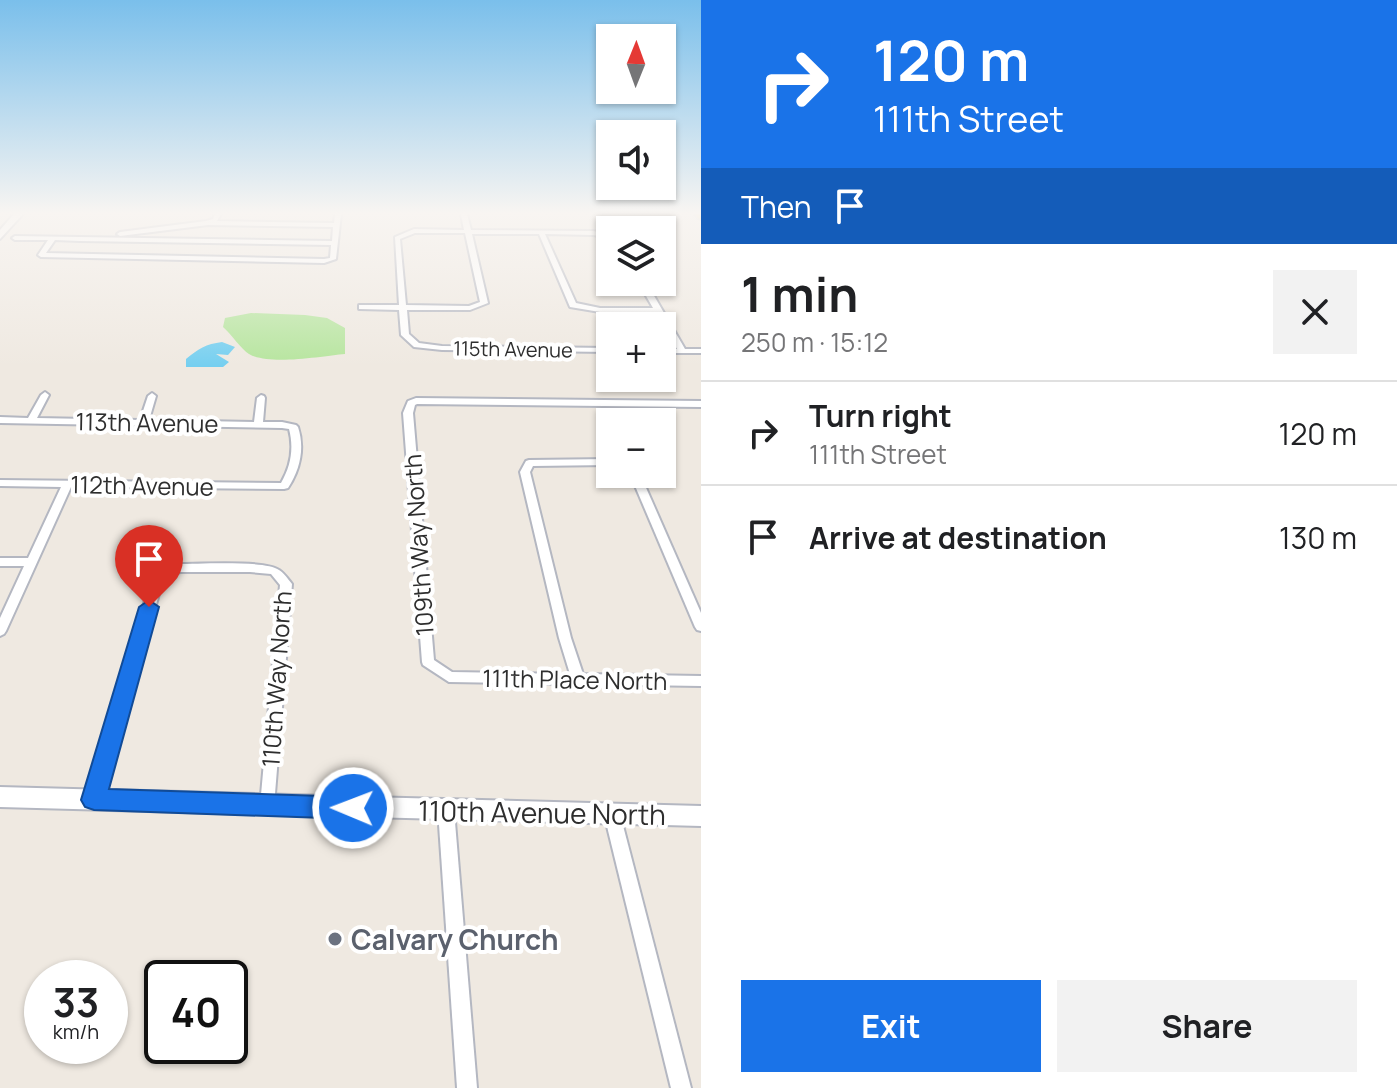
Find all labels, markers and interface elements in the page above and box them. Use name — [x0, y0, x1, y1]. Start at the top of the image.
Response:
text: 120 m — [873, 21, 1029, 98]
north arrow — [596, 24, 676, 104]
map controls — [596, 24, 676, 488]
icon: right — [741, 32, 845, 136]
text: 111th Street — [873, 94, 1064, 143]
button: sound — [596, 120, 676, 200]
icon: arrive — [828, 184, 872, 228]
text: Then — [741, 186, 812, 227]
button: layers — [596, 216, 676, 296]
text: 1 min — [741, 261, 858, 326]
button: close — [1273, 270, 1357, 354]
button: + — [596, 312, 676, 392]
text: 250 m · 15:12 — [741, 324, 888, 360]
street label: 115th Avenue — [453, 334, 573, 364]
text: Turn right — [809, 395, 952, 436]
street label: 113th Avenue — [75, 404, 219, 440]
button: − — [596, 408, 676, 488]
icon: right — [741, 411, 785, 455]
text: 120 m — [1278, 413, 1357, 454]
text: 111th Street — [809, 436, 947, 472]
street label: 109th Way North — [395, 453, 441, 637]
street label: 112th Avenue — [70, 467, 214, 503]
icon: arrive — [741, 515, 785, 559]
text: Arrive at destination — [809, 517, 1107, 558]
text: 130 m — [1279, 517, 1357, 558]
pin — [115, 525, 183, 607]
icon: arrive — [127, 537, 171, 581]
street label: 110th Way North — [253, 590, 299, 768]
street label: 111th Place North — [482, 661, 668, 697]
position arrow — [311, 766, 395, 850]
street label: 110th Avenue North — [418, 791, 666, 833]
place label: Calvary Church — [351, 920, 559, 958]
marker: Calvary Church — [326, 930, 344, 948]
speed limit sign: 40 — [144, 960, 248, 1064]
text: 33 — [53, 974, 99, 1029]
button: Exit — [741, 980, 1041, 1072]
button: Share — [1057, 980, 1357, 1072]
text: km/h — [53, 1018, 99, 1045]

